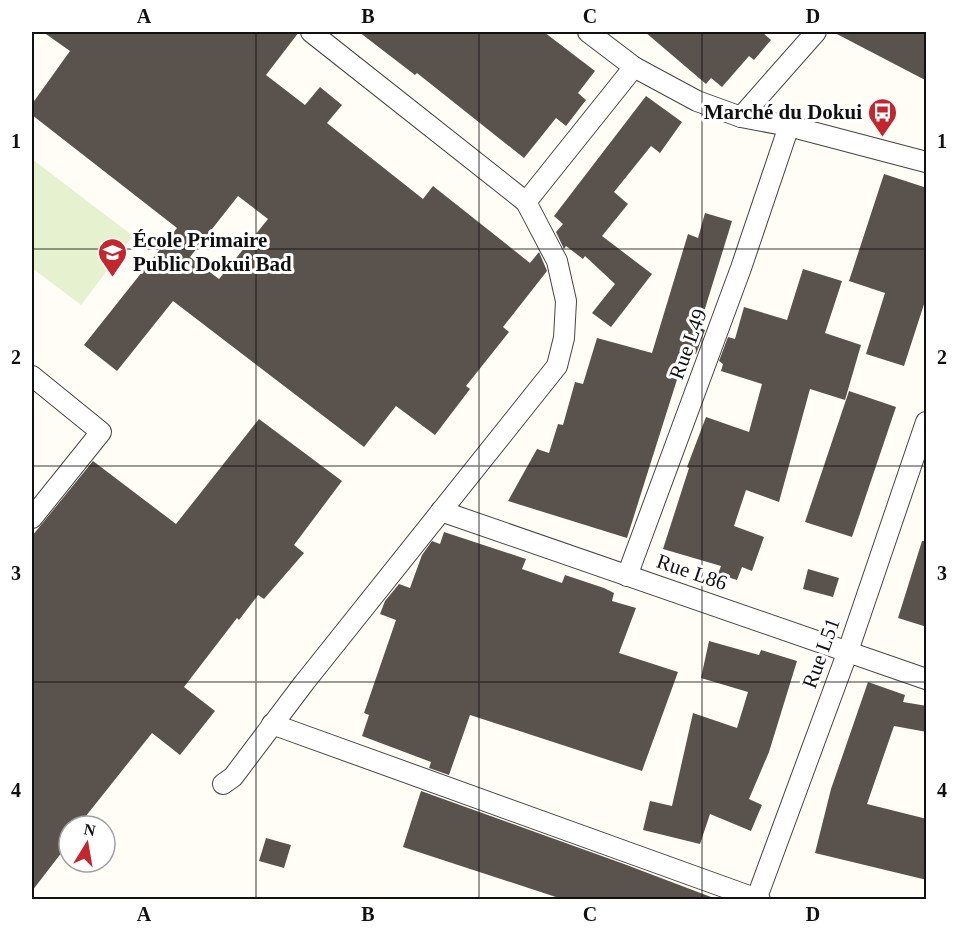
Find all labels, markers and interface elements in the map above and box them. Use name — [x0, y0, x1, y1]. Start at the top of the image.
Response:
text: A — [137, 5, 152, 27]
text: B — [361, 5, 375, 27]
text: C — [583, 5, 597, 27]
text: D — [806, 5, 820, 27]
bus stop icon: Marché du Dokui — [867, 96, 899, 138]
place label: Marché du Dokui — [704, 100, 862, 124]
text: 1 — [11, 130, 21, 152]
text: 1 — [937, 130, 947, 152]
place label: École Primaire Public Dokui Bad — [133, 228, 292, 276]
school or university icon: École Primaire Public Dokui Bad — [96, 236, 128, 278]
street label: Rue L49 — [664, 306, 712, 382]
text: 2 — [11, 346, 21, 368]
text: 2 — [937, 346, 947, 368]
street label: Rue L86 — [654, 549, 730, 595]
text: 3 — [11, 562, 21, 584]
text: 3 — [937, 562, 947, 584]
street label: Rue L51 — [797, 615, 845, 691]
text: 4 — [11, 779, 21, 801]
text: 4 — [937, 779, 947, 801]
north arrow — [57, 814, 117, 874]
text: N — [82, 820, 97, 839]
text: A — [137, 903, 152, 925]
text: B — [361, 903, 375, 925]
text: C — [583, 903, 597, 925]
text: D — [806, 903, 820, 925]

